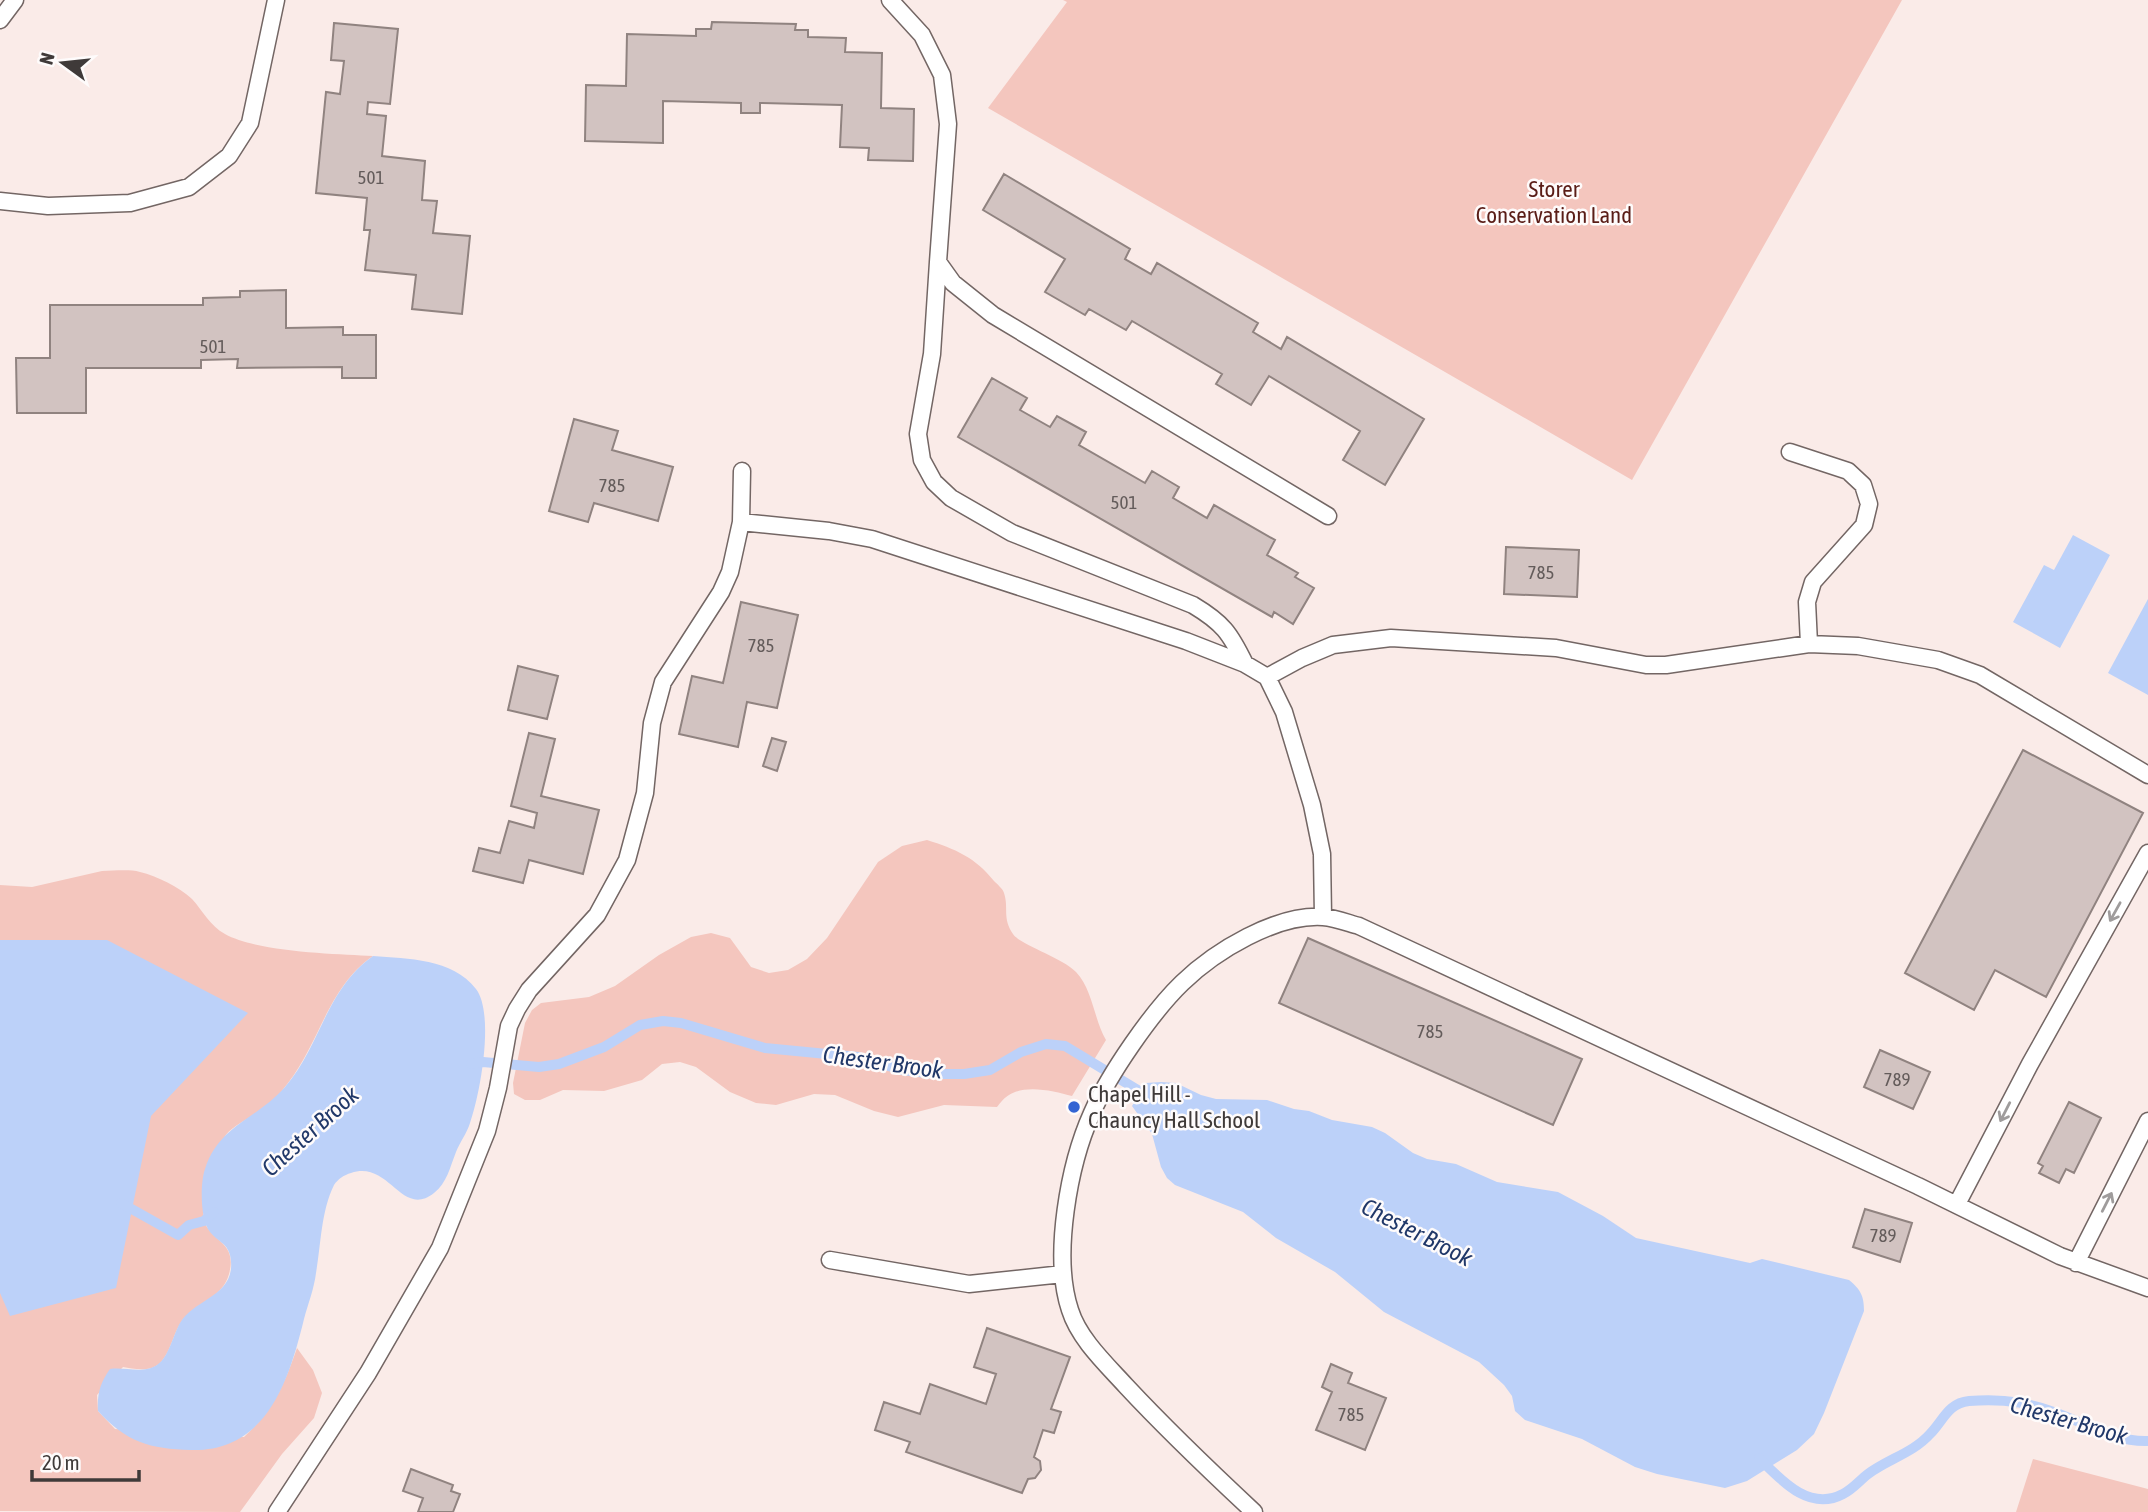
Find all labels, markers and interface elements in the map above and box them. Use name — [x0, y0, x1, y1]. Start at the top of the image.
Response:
north arrow — [28, 28, 98, 98]
text: N — [35, 50, 59, 67]
house number: 501 — [358, 166, 384, 188]
park label: Storer Conservation Land — [1476, 176, 1632, 228]
house number: 501 — [200, 335, 226, 357]
house number: 785 — [599, 474, 625, 496]
house number: 501 — [1111, 491, 1137, 513]
house number: 785 — [1528, 561, 1554, 583]
house number: 785 — [748, 634, 774, 656]
one-way arrow — [2108, 902, 2122, 922]
house number: 785 — [1417, 1020, 1443, 1042]
water label: Chester Brook — [821, 1040, 945, 1084]
house number: 789 — [1884, 1068, 1910, 1090]
water label: Chester Brook — [256, 1080, 364, 1181]
place label: Chapel Hill - Chauncy Hall School — [1088, 1081, 1260, 1133]
marker: Chapel Hill - Chauncy Hall School — [1066, 1099, 1082, 1115]
one-way arrow — [1997, 1101, 2011, 1121]
one-way arrow — [2100, 1192, 2114, 1213]
water label: Chester Brook — [1357, 1193, 1477, 1272]
house number: 789 — [1870, 1224, 1896, 1246]
water label: Chester Brook — [2007, 1390, 2131, 1450]
house number: 785 — [1338, 1403, 1364, 1425]
scale bar — [32, 1438, 138, 1482]
text: 20 m — [42, 1450, 80, 1474]

